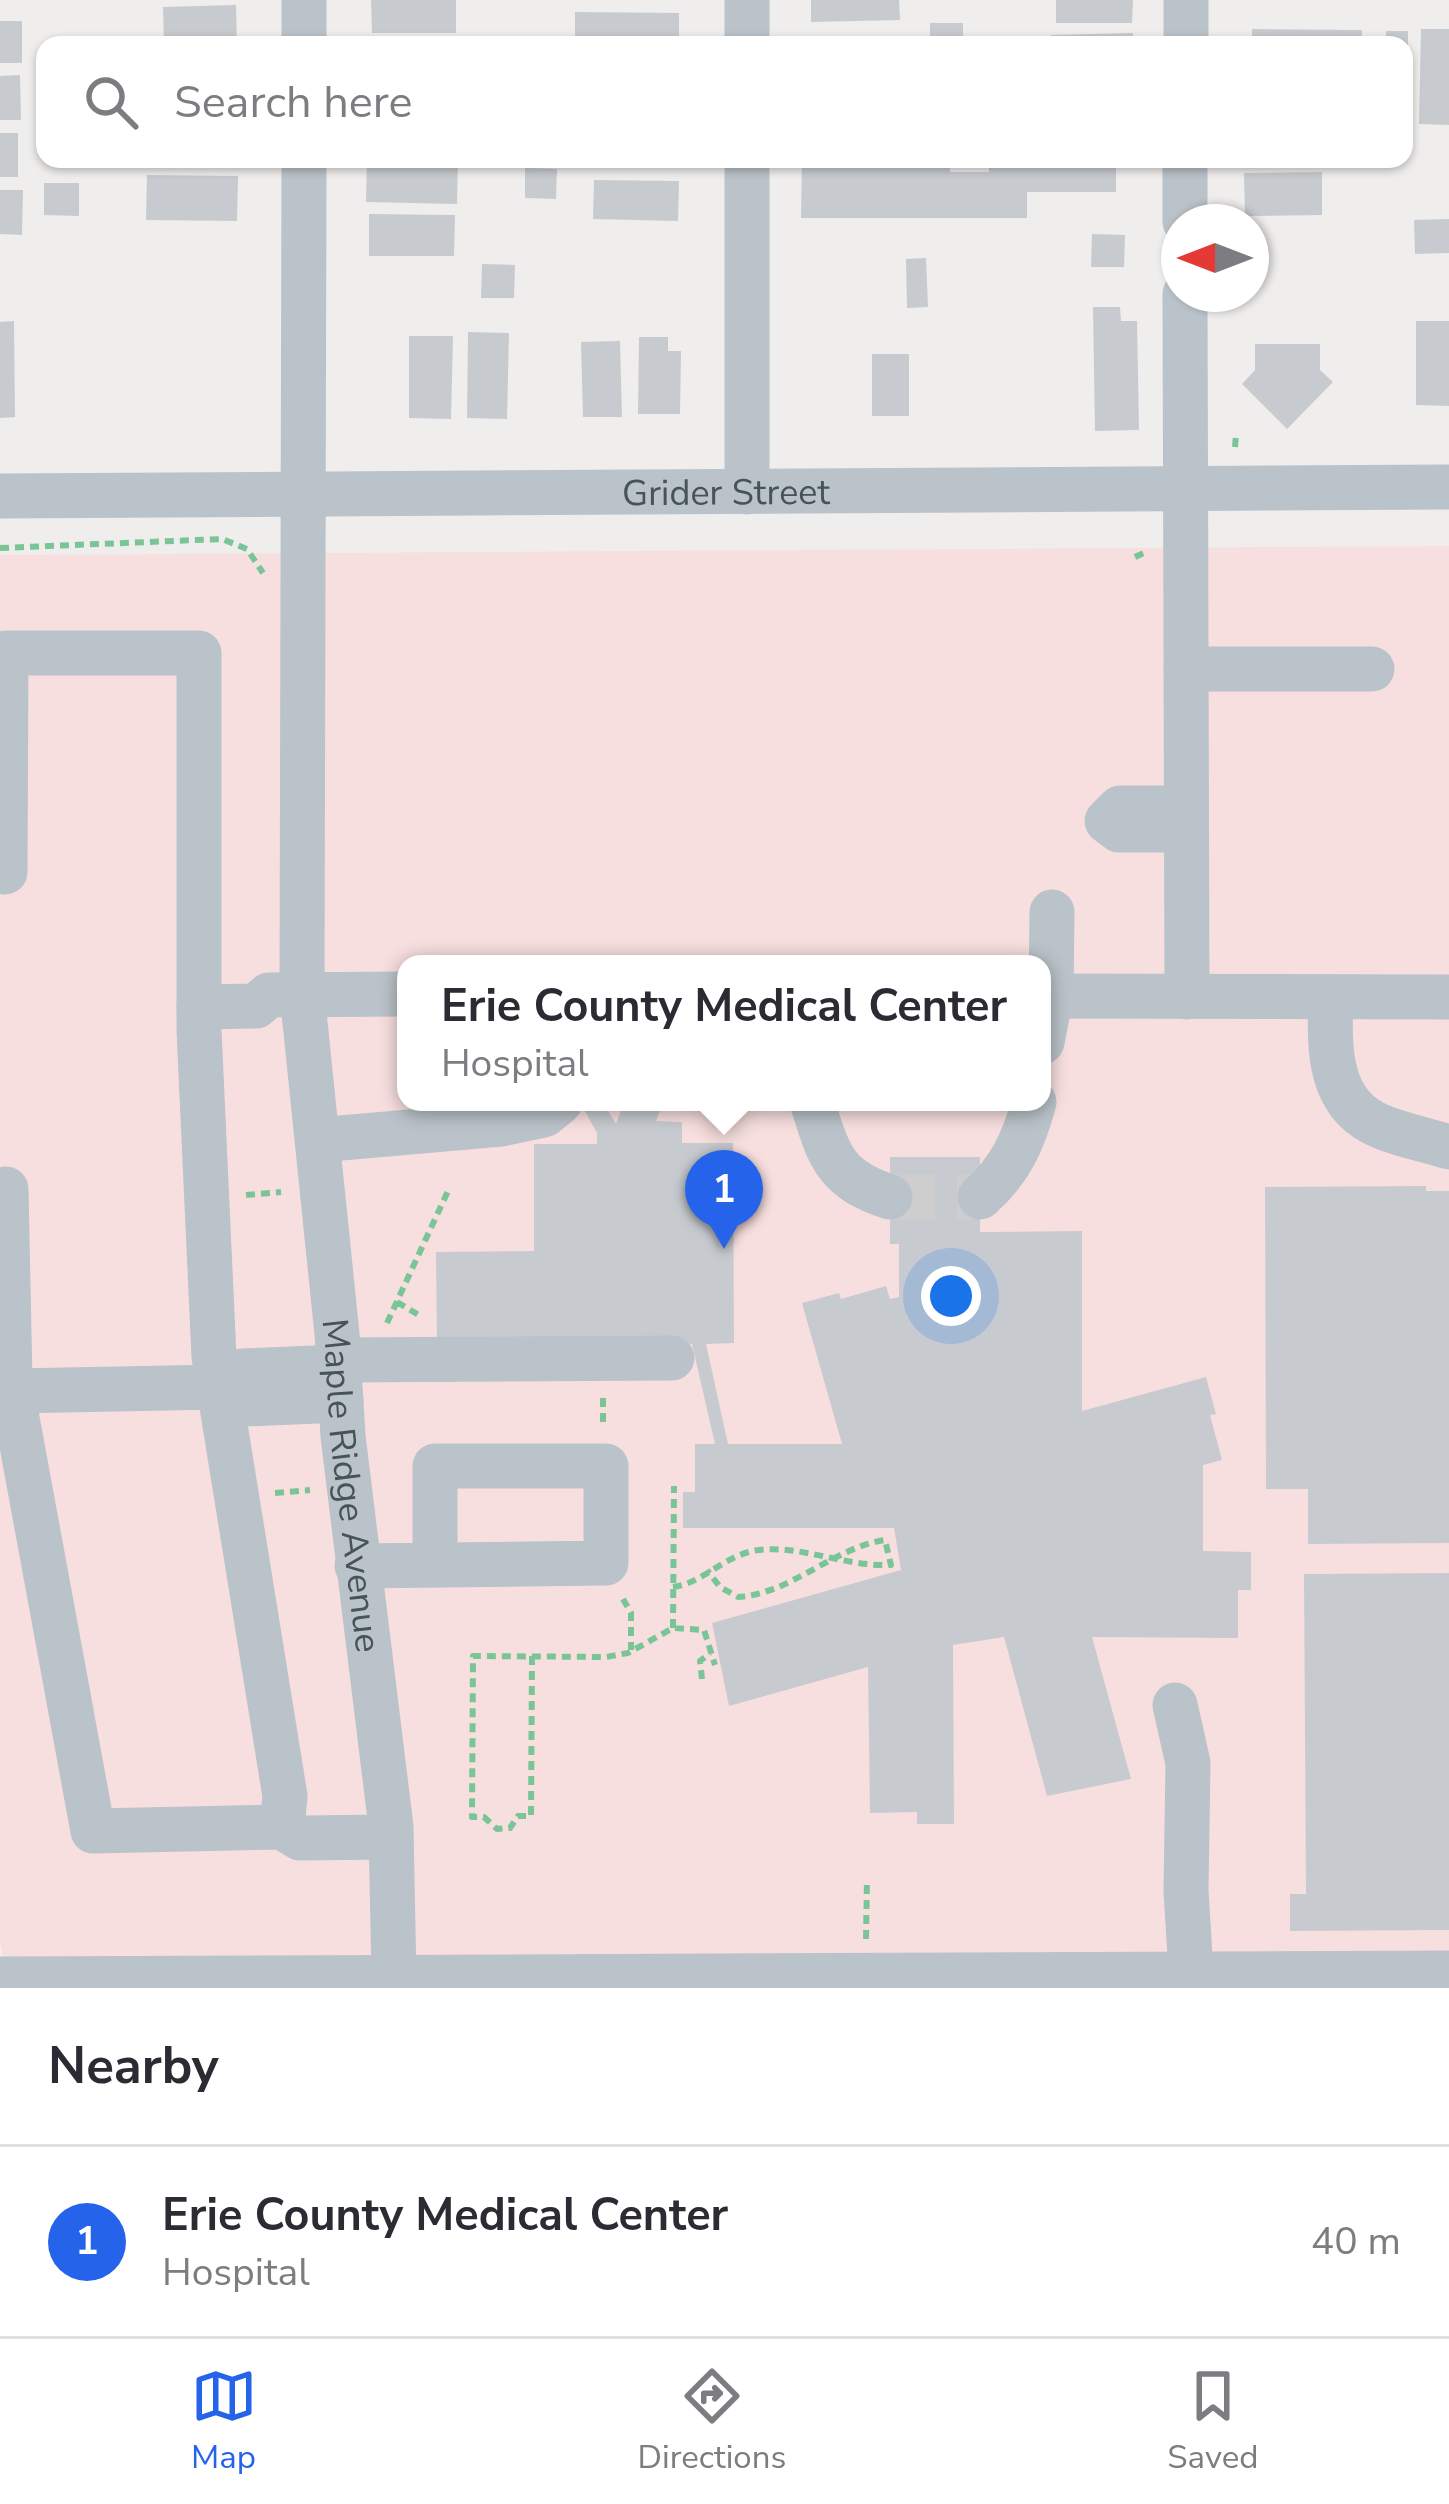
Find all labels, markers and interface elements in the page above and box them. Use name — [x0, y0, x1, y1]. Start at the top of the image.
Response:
search box — [36, 36, 1413, 168]
icon: search — [78, 69, 144, 135]
text: Search here — [174, 72, 413, 133]
north arrow — [1161, 204, 1269, 312]
street label: Grider Street — [622, 468, 831, 518]
popup — [397, 955, 1051, 1111]
text: Erie County Medical Center — [441, 976, 1007, 1037]
text: Hospital — [441, 1037, 589, 1090]
pin: 1 — [685, 1150, 763, 1249]
your location — [921, 1266, 981, 1326]
street label: Maple Ridge Avenue — [310, 1316, 392, 1655]
text: Nearby — [48, 2031, 219, 2101]
text: Erie County Medical Center — [162, 2185, 728, 2246]
text: 1 — [75, 2215, 99, 2268]
text: 40 m — [1311, 2215, 1401, 2268]
text: Hospital — [162, 2246, 310, 2299]
tab: Map — [191, 2363, 257, 2480]
tab: Directions — [638, 2363, 786, 2480]
tab: Saved — [1167, 2363, 1258, 2480]

